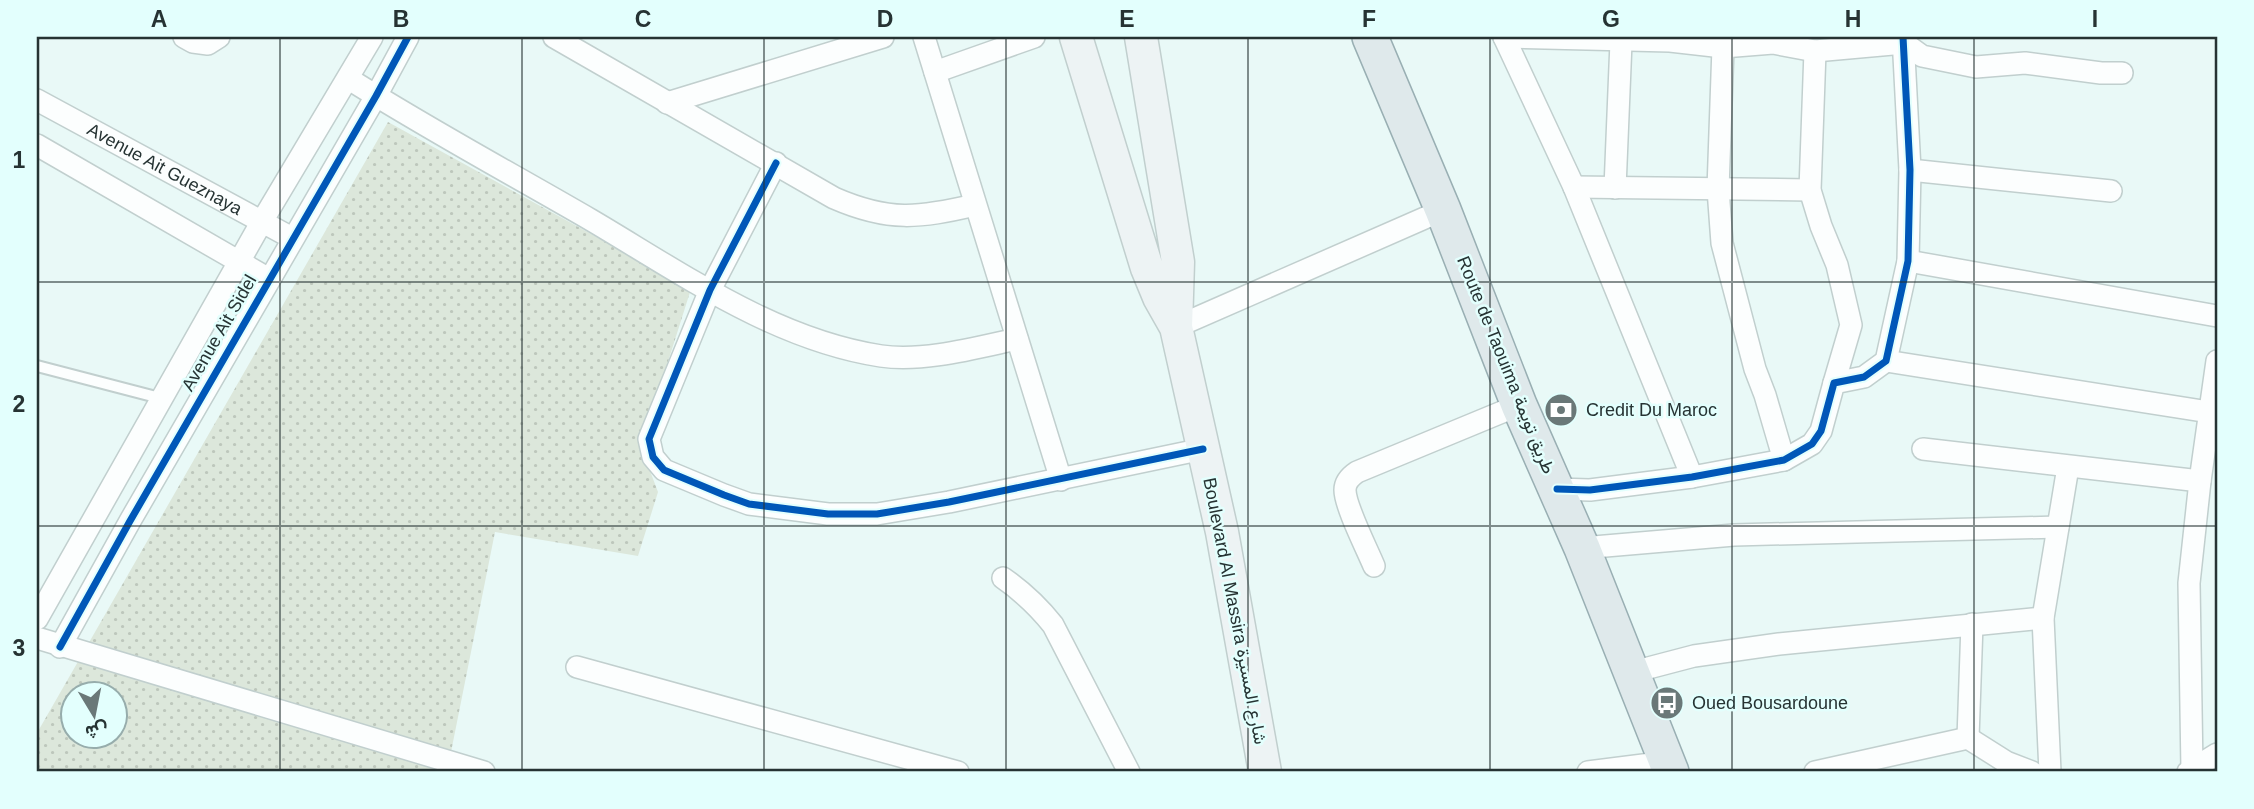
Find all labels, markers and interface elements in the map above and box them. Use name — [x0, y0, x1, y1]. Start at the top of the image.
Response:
text: A — [151, 6, 167, 32]
text: B — [393, 6, 409, 32]
text: C — [635, 6, 651, 32]
text: D — [877, 6, 893, 32]
text: E — [1119, 6, 1135, 32]
text: F — [1362, 6, 1376, 32]
text: G — [1602, 6, 1620, 32]
text: H — [1845, 6, 1861, 32]
text: I — [2092, 6, 2098, 32]
street label: Avenue Ait Gueznaya — [84, 119, 246, 219]
text: 1 — [13, 147, 26, 173]
street label: Route de Taouima طريق تويمة — [1452, 253, 1559, 477]
street label: Avenue Ait Sidel — [178, 271, 260, 395]
text: 2 — [13, 391, 25, 417]
bank icon: Credit Du Maroc — [1542, 391, 1580, 429]
place label: Credit Du Maroc — [1586, 400, 1717, 420]
street label: Boulevard Al Massira شارع المسيرة — [1197, 476, 1271, 746]
text: 3 — [13, 635, 25, 661]
north arrow — [60, 680, 130, 750]
bus stop icon: Oued Bousardoune — [1648, 684, 1686, 722]
place label: Oued Bousardoune — [1692, 693, 1848, 713]
text: ش — [83, 718, 110, 744]

